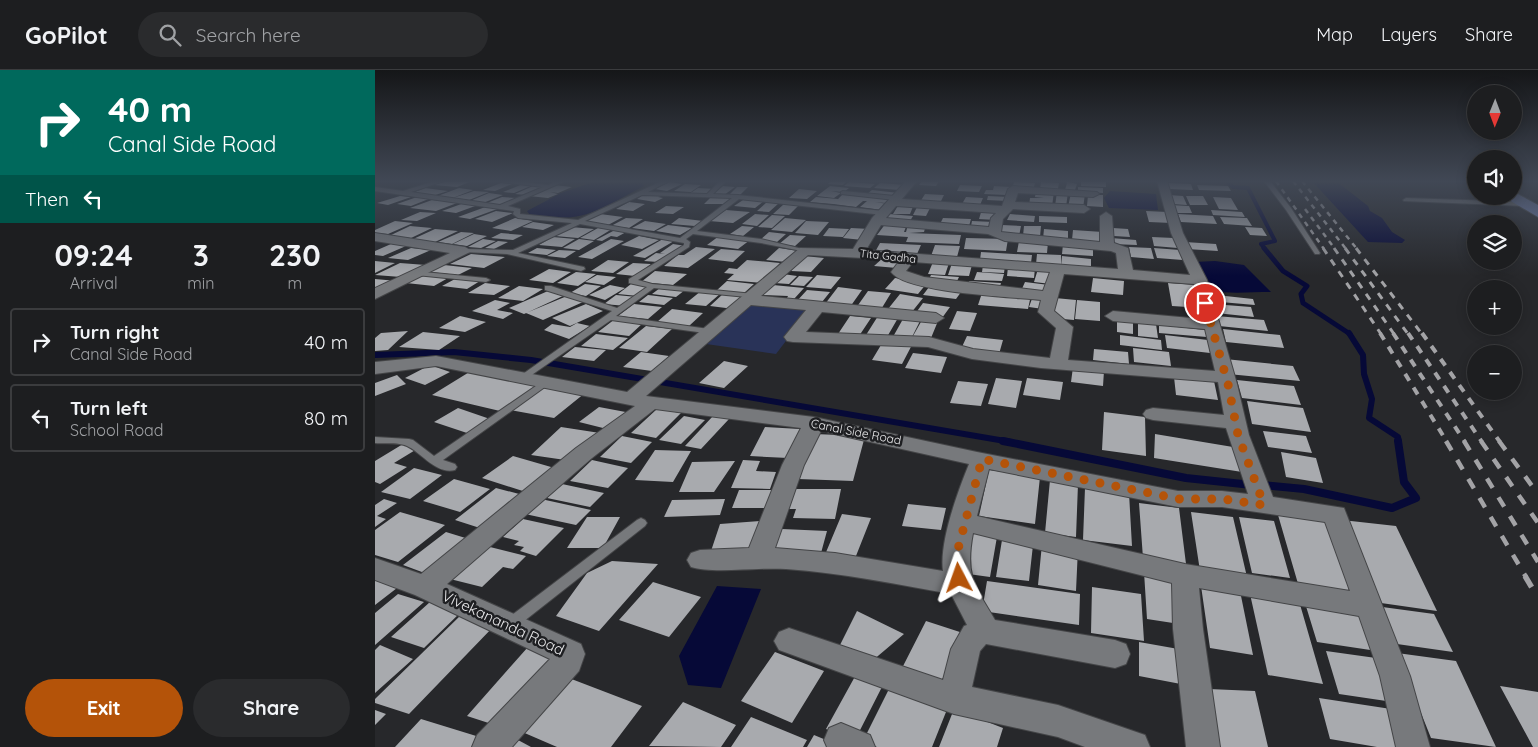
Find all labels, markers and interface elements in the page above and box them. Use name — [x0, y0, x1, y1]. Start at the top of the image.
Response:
search box — [138, 12, 488, 57]
text: GoPilot — [25, 20, 108, 50]
icon: search — [156, 21, 184, 49]
text: Search here — [196, 23, 301, 47]
text: Map — [1316, 23, 1353, 46]
text: Layers — [1381, 23, 1437, 46]
text: Share — [1465, 23, 1513, 46]
north arrow — [1467, 85, 1523, 140]
map controls — [1467, 85, 1522, 400]
text: 40 m — [108, 87, 192, 131]
icon: right — [25, 90, 90, 155]
text: Canal Side Road — [108, 130, 276, 158]
button: sound — [1467, 150, 1522, 205]
icon: left — [79, 185, 107, 213]
text: Then — [25, 187, 69, 211]
button: layers — [1467, 215, 1522, 270]
text: 09:24 — [54, 236, 133, 274]
text: 3 — [193, 236, 209, 274]
text: 230 — [269, 236, 321, 274]
street label: Tita Gadha — [859, 246, 917, 266]
text: Arrival — [70, 273, 118, 293]
text: min — [187, 273, 215, 293]
text: m — [287, 273, 302, 293]
button: + — [1467, 280, 1522, 335]
pin — [1184, 282, 1226, 324]
icon: arrive — [1191, 289, 1219, 317]
text: Turn right — [70, 320, 159, 344]
icon: right — [27, 328, 55, 356]
text: 40 m — [304, 330, 348, 354]
text: Canal Side Road — [70, 344, 192, 364]
button: − — [1467, 345, 1522, 400]
text: Turn left — [70, 396, 148, 420]
icon: left — [27, 404, 55, 432]
text: 80 m — [304, 406, 348, 430]
street label: Canal Side Road — [810, 415, 903, 448]
text: School Road — [70, 420, 163, 440]
position arrow — [932, 551, 984, 603]
street label: Vivekananda Road — [439, 586, 567, 659]
button: Exit — [25, 679, 183, 737]
button: Share — [193, 679, 350, 737]

